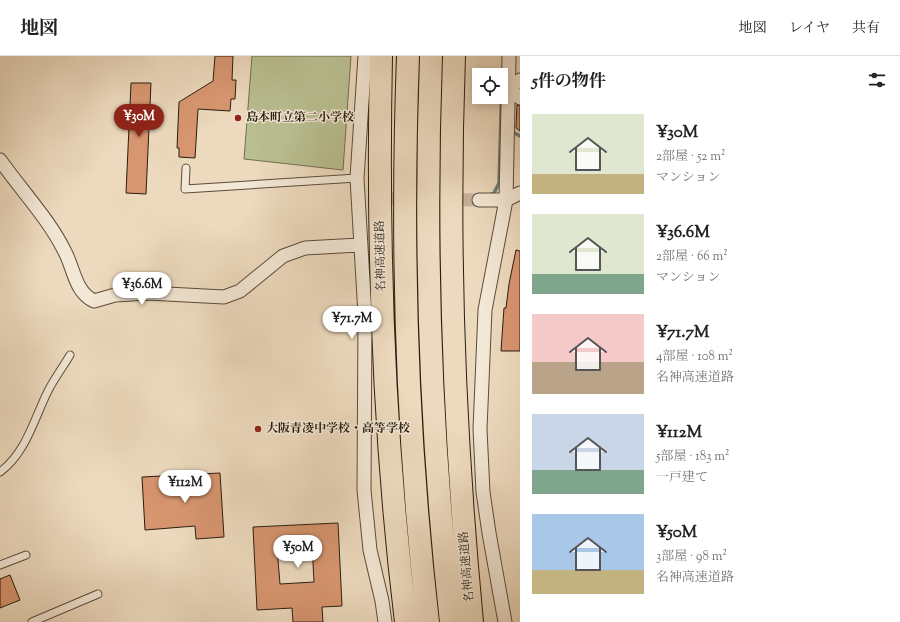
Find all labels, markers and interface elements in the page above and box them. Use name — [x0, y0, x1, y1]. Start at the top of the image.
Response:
text: 地図 — [20, 16, 58, 43]
text: 地図 — [739, 19, 767, 39]
text: レイヤ — [789, 19, 830, 39]
text: 共有 — [852, 19, 880, 39]
map controls — [472, 68, 508, 104]
button: locate — [472, 68, 508, 104]
icon: filters — [866, 69, 888, 91]
text: 5件の物件 — [532, 70, 606, 94]
pin: ¥30M — [115, 104, 163, 138]
text: ¥30M — [123, 108, 155, 126]
place label: 島本町立第二小学校 — [246, 109, 354, 127]
marker: 島本町立第二小学校 — [233, 113, 243, 123]
text: ¥30M — [656, 121, 698, 145]
icon: home — [564, 130, 612, 178]
text: 2部屋 · 52 m² — [656, 148, 725, 166]
text: マンション — [656, 169, 720, 187]
street label: 名神高速道路 — [371, 220, 391, 292]
text: ¥36.6M — [656, 221, 710, 245]
icon: home — [564, 230, 612, 278]
text: 2部屋 · 66 m² — [656, 248, 728, 266]
text: マンション — [656, 269, 720, 287]
pin: ¥36.6M — [109, 272, 175, 306]
text: ¥36.6M — [121, 276, 163, 294]
pin: ¥71.7M — [319, 306, 385, 340]
text: ¥71.7M — [332, 310, 372, 328]
text: ¥71.7M — [656, 321, 709, 345]
icon: home — [564, 330, 612, 378]
text: 4部屋 · 108 m² — [656, 348, 733, 366]
text: 名神高速道路 — [656, 369, 734, 387]
place label: 大阪青凌中学校・高等学校 — [266, 420, 410, 438]
text: ¥112M — [656, 421, 702, 445]
marker: 大阪青凌中学校・高等学校 — [253, 424, 263, 434]
icon: home — [564, 430, 612, 478]
text: 5部屋 · 183 m² — [656, 448, 729, 466]
text: 一戸建て — [656, 469, 708, 487]
pin: ¥112M — [157, 470, 213, 504]
text: ¥112M — [167, 474, 203, 492]
text: ¥50M — [656, 521, 697, 545]
street label: 名神高速道路 — [455, 530, 479, 604]
icon: home — [564, 530, 612, 578]
pin: ¥50M — [274, 535, 322, 569]
text: ¥50M — [282, 539, 314, 557]
text: 3部屋 · 98 m² — [656, 548, 727, 566]
text: 名神高速道路 — [656, 569, 734, 587]

